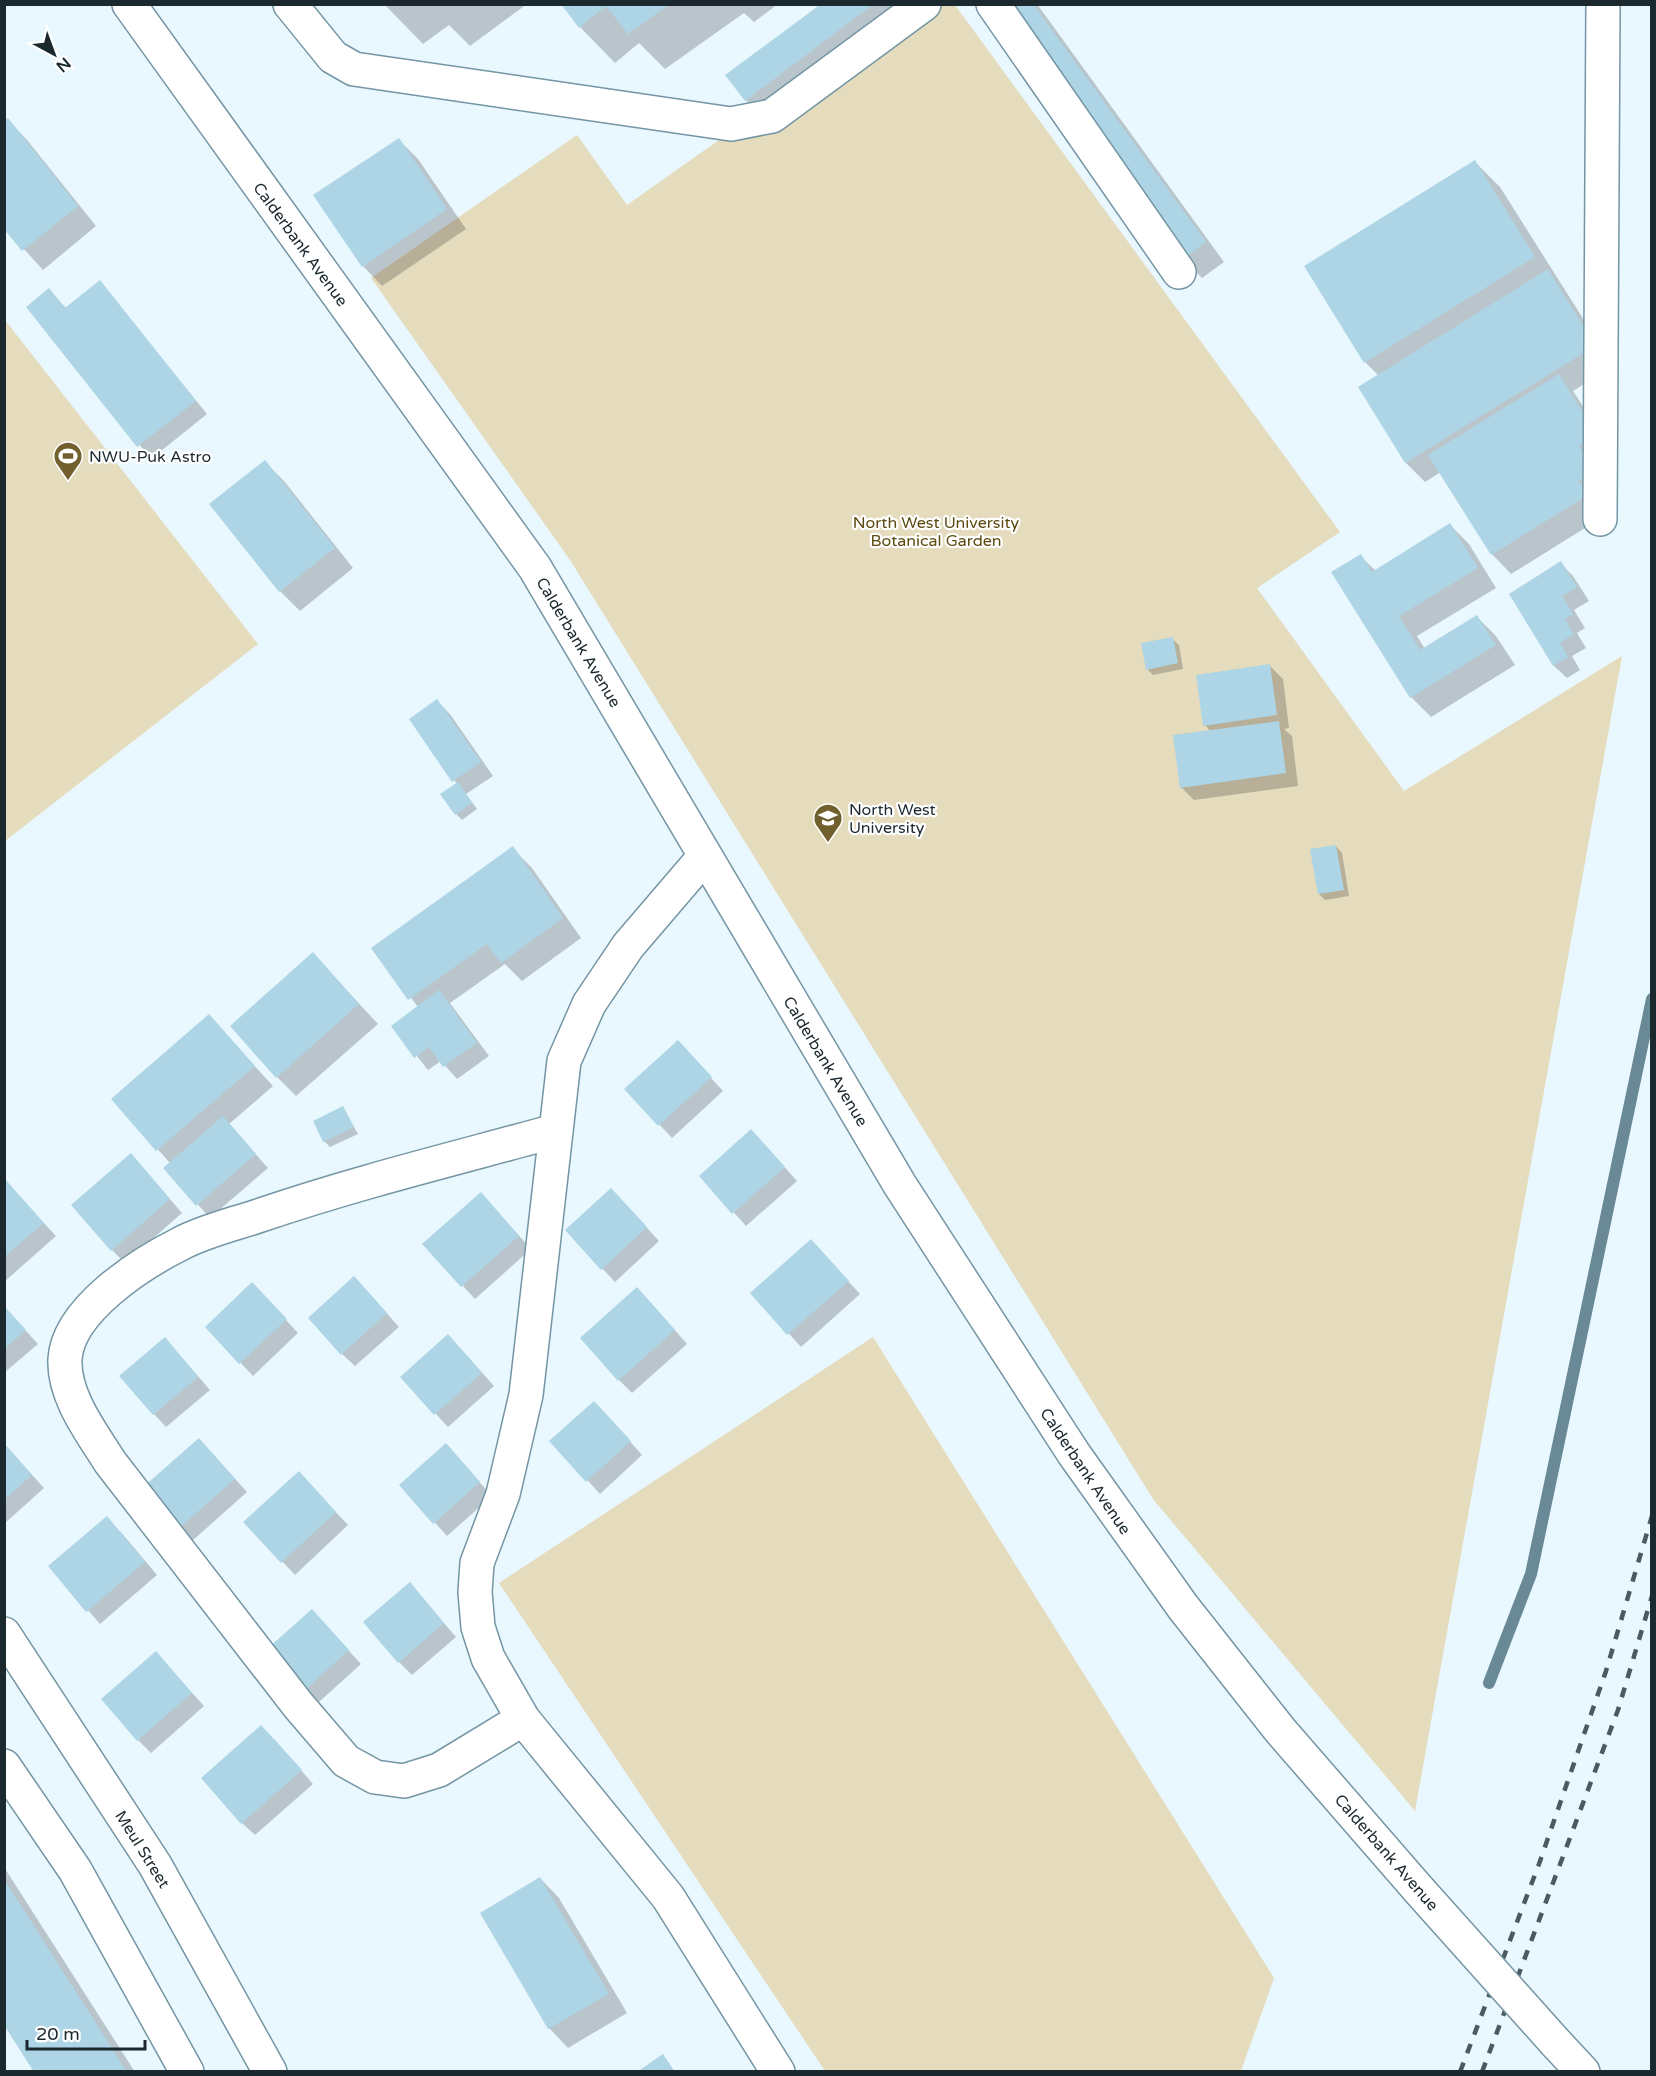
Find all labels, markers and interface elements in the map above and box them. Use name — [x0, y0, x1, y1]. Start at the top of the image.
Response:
north arrow — [24, 24, 84, 84]
text: N — [52, 53, 75, 76]
street label: Calderbank Avenue — [248, 179, 352, 310]
sports icon: NWU-Puk Astro — [52, 440, 84, 482]
place label: NWU-Puk Astro — [89, 447, 211, 467]
park label: North West University Botanical Garden — [853, 513, 1020, 551]
street label: Calderbank Avenue — [531, 574, 625, 711]
place label: North West University — [849, 800, 936, 838]
school or university icon: North West University — [812, 802, 844, 844]
street label: Calderbank Avenue — [778, 993, 872, 1130]
street label: Calderbank Avenue — [1035, 1404, 1135, 1539]
street label: Calderbank Avenue — [1330, 1790, 1442, 1915]
street label: Meul Street — [110, 1807, 174, 1892]
scale bar — [27, 2013, 146, 2051]
text: 20 m — [36, 2023, 80, 2045]

